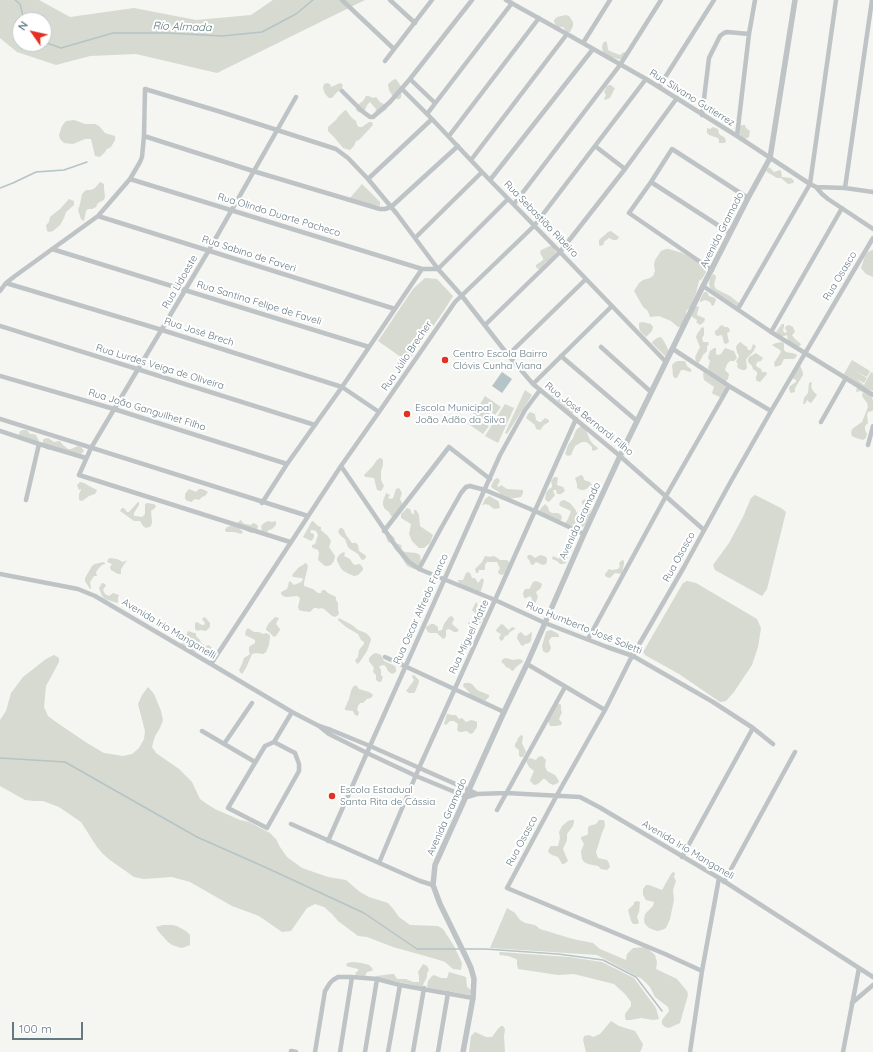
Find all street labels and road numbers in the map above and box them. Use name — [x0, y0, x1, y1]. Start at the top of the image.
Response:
street label: Rua Silvano Gutierrez — [647, 67, 737, 129]
street label: Rua Sebastião Ribeiro — [501, 178, 581, 260]
street label: Avenida Gramado — [698, 190, 746, 270]
street label: Rua Olindo Duarte Pacheco — [216, 191, 342, 239]
street label: Rua Sabino de Faveri — [200, 233, 298, 275]
street label: Rua Osasco — [821, 249, 859, 303]
street label: Rua Lidoeste — [160, 253, 200, 311]
street label: Rua Santina Felipe de Faveli — [195, 278, 323, 328]
street label: Rua José Brech — [163, 315, 235, 349]
street label: Rua Júlio Brecher — [379, 319, 435, 393]
street label: Rua Lurdes Veiga de Oliveira — [94, 342, 226, 392]
street label: Rua José Bernardi Filho — [542, 380, 636, 458]
street label: Rua João Ganguilhet Filho — [87, 386, 207, 434]
street label: Avenida Gramado — [557, 480, 603, 562]
street label: Rua Osasco — [660, 530, 698, 584]
street label: Rua Oscar Alfredo Franco — [391, 552, 451, 666]
street label: Avenida Irio Manganelli — [120, 596, 218, 662]
street label: Rua Miguel Matte — [447, 598, 491, 676]
street label: Rua Humberto José Soletti — [524, 599, 644, 657]
street label: Avenida Gramado — [424, 776, 470, 858]
street label: Rua Osasco — [504, 814, 540, 868]
street label: Avenida Irio Manganeli — [640, 818, 736, 882]

